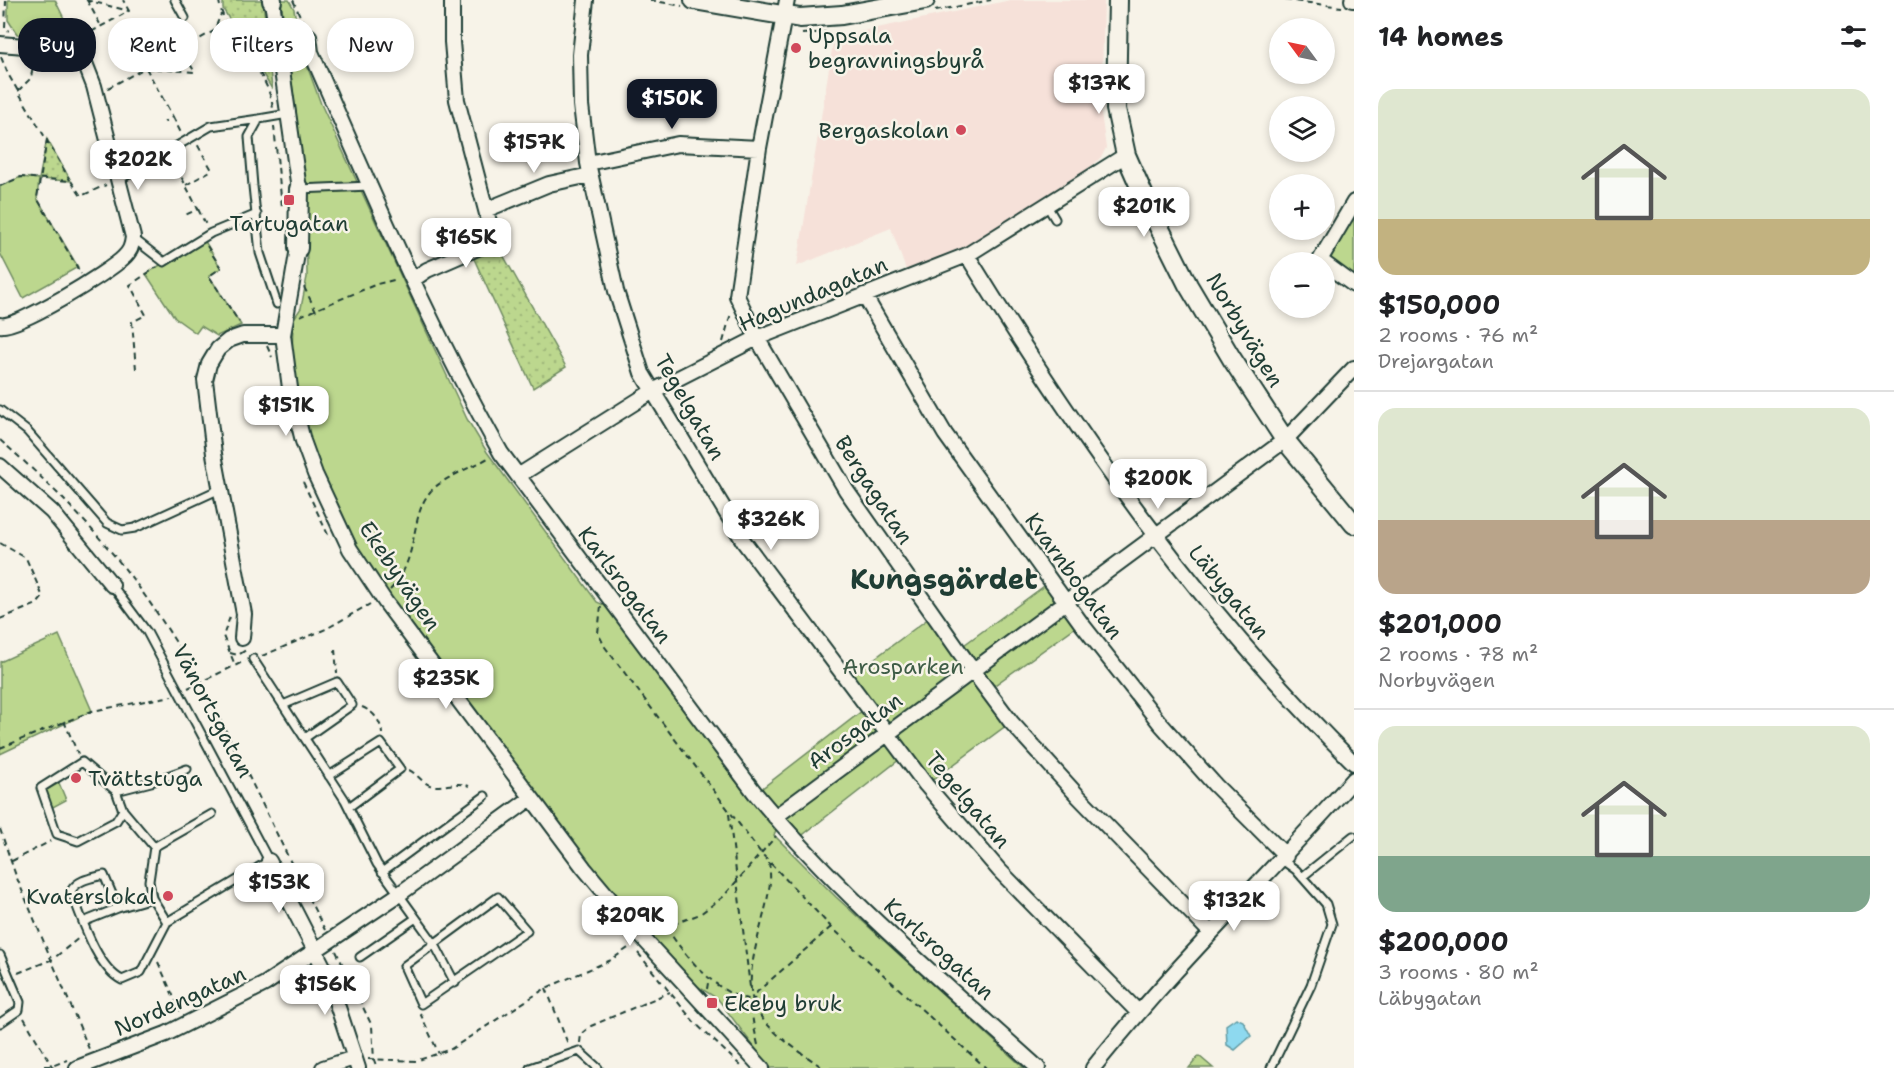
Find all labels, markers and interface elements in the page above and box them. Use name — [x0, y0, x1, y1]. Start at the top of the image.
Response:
chip: Buy — [18, 18, 96, 72]
chip: Rent — [108, 18, 198, 72]
chip: Filters — [210, 18, 315, 72]
chip: New — [327, 18, 414, 72]
north arrow — [1269, 18, 1335, 84]
map controls — [1269, 18, 1335, 318]
text: 14 homes — [1378, 19, 1504, 54]
icon: filters — [1837, 20, 1870, 53]
place label: Uppsala begravningsbyrå — [808, 21, 984, 75]
marker: Uppsala begravningsbyrå — [789, 41, 803, 55]
pin: $137K — [1057, 64, 1141, 115]
text: $137K — [1068, 70, 1130, 96]
pin: $150K — [630, 79, 714, 130]
text: $150K — [641, 85, 703, 111]
button: layers — [1269, 96, 1335, 162]
place label: Bergaskolan — [819, 116, 949, 145]
pin: $157K — [492, 123, 576, 174]
marker: Bergaskolan — [954, 123, 968, 137]
icon: home — [1570, 128, 1678, 236]
text: $157K — [503, 129, 565, 155]
pin: $202K — [96, 140, 180, 191]
text: $202K — [104, 146, 172, 172]
button: + — [1269, 174, 1335, 240]
pin: $201K — [1102, 187, 1186, 238]
marker: Tartugatan — [282, 193, 296, 207]
text: $201K — [1112, 193, 1176, 219]
place label: Tartugatan — [230, 209, 348, 238]
pin: $165K — [424, 218, 508, 269]
text: $165K — [435, 224, 497, 250]
street label: Hagundagatan — [734, 250, 892, 338]
button: − — [1269, 252, 1335, 318]
street label: Norbyvägen — [1199, 267, 1291, 393]
text: $150,000 — [1378, 287, 1500, 322]
text: 2 rooms · 76 m² — [1378, 322, 1538, 348]
text: Drejargatan — [1378, 348, 1494, 374]
street label: Tegelgatan — [648, 349, 732, 465]
pin: $151K — [244, 386, 328, 437]
text: $151K — [258, 392, 314, 418]
street label: Bergagatan — [828, 430, 920, 550]
icon: home — [1570, 447, 1678, 555]
pin: $200K — [1116, 459, 1200, 510]
text: $200K — [1124, 465, 1192, 491]
pin: $326K — [729, 500, 813, 551]
text: $326K — [737, 506, 805, 532]
street label: Kvarnbogatan — [1018, 507, 1130, 645]
street label: Ekebyvägen — [353, 515, 447, 637]
street label: Karlsrogatan — [571, 521, 679, 649]
street label: Läbygatan — [1182, 539, 1276, 645]
district label: Kungsgärdet — [850, 560, 1038, 598]
text: $201,000 — [1378, 606, 1502, 641]
street label: Vänortsgatan — [166, 639, 260, 783]
text: 2 rooms · 78 m² — [1378, 641, 1538, 667]
park label: Arosparken — [842, 652, 964, 681]
pin: $235K — [404, 659, 488, 710]
text: $235K — [412, 665, 480, 691]
text: Norbyvägen — [1378, 667, 1495, 693]
street label: Arosgatan — [802, 686, 908, 776]
street label: Tegelgatan — [919, 745, 1017, 855]
place label: Tvättstuga — [88, 764, 203, 793]
icon: home — [1570, 765, 1678, 873]
marker: Tvättstuga — [69, 771, 83, 785]
pin: $153K — [237, 863, 321, 914]
text: $153K — [248, 869, 310, 895]
pin: $132K — [1192, 881, 1276, 932]
place label: Kvaterslokal — [26, 882, 156, 911]
text: $132K — [1203, 887, 1265, 913]
marker: Kvaterslokal — [161, 889, 175, 903]
street label: Karlsrogatan — [877, 892, 1001, 1006]
pin: $209K — [588, 896, 672, 947]
text: $209K — [596, 902, 664, 928]
text: $200,000 — [1378, 924, 1509, 959]
street label: Nordengatan — [109, 959, 251, 1043]
text: 3 rooms · 80 m² — [1378, 959, 1539, 985]
pin: $156K — [283, 965, 367, 1016]
text: $156K — [294, 971, 356, 997]
text: Läbygatan — [1378, 985, 1482, 1011]
place label: Ekeby bruk — [724, 989, 842, 1018]
marker: Ekeby bruk — [705, 996, 719, 1010]

